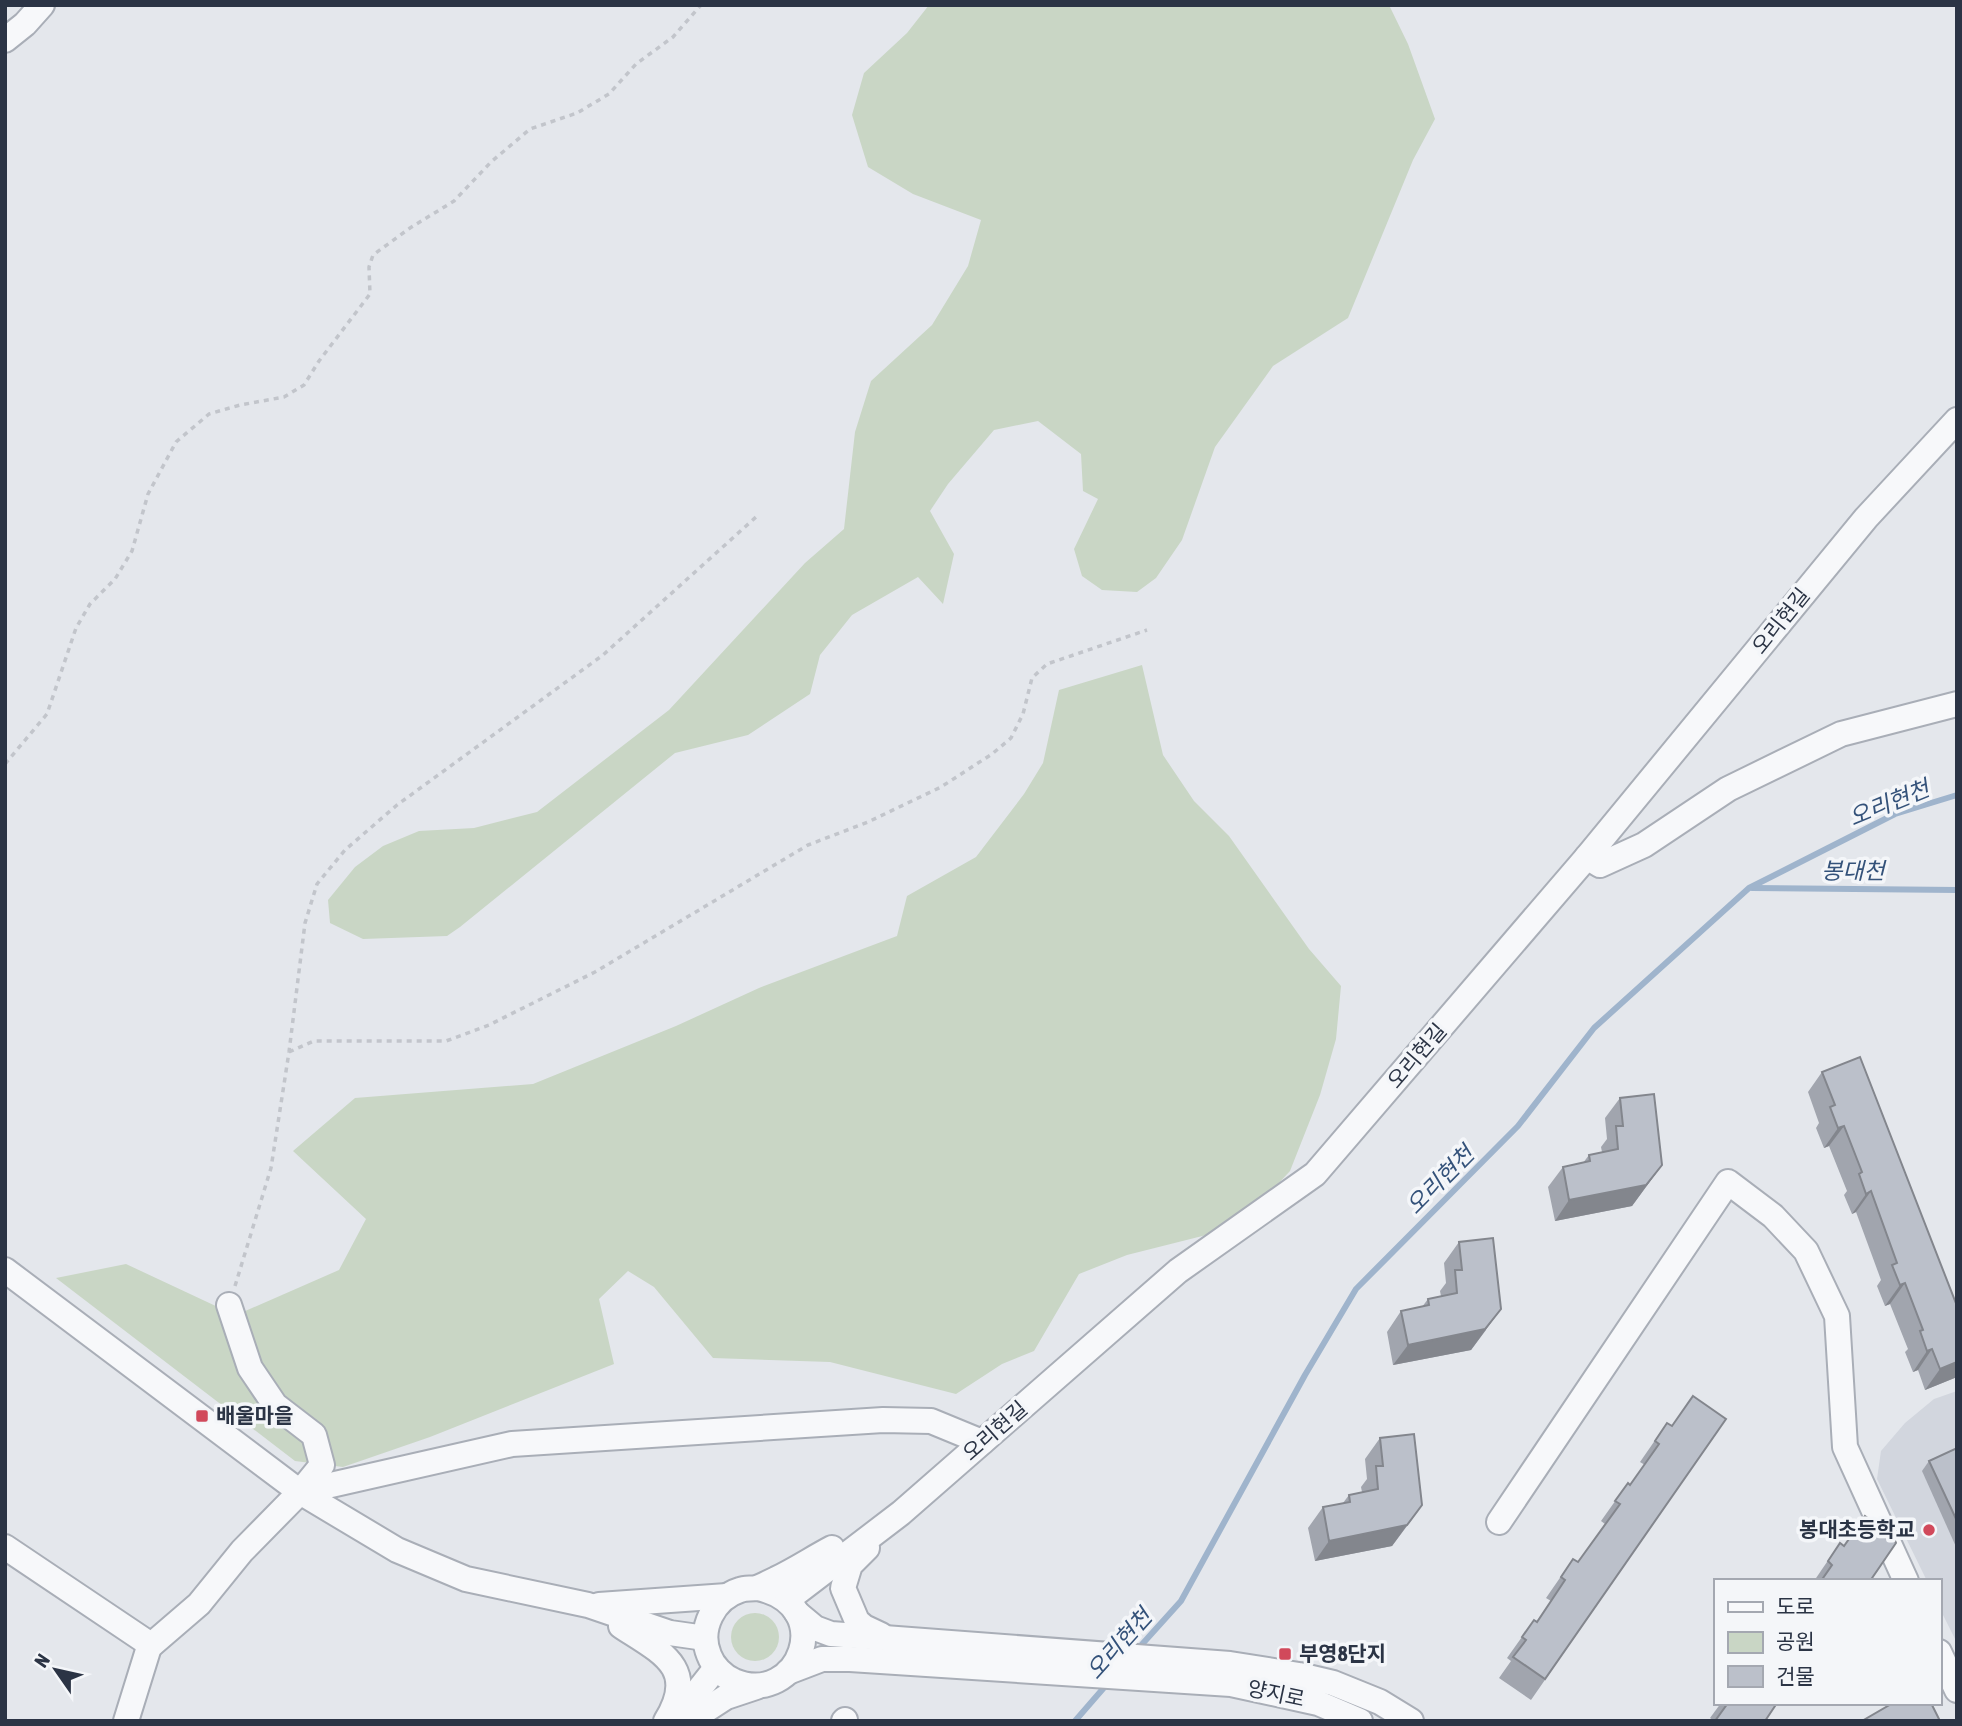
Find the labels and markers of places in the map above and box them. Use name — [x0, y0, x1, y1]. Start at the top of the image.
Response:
place label: 배울마을 — [216, 1403, 293, 1427]
marker: 배울마을 — [194, 1408, 210, 1424]
place label: 봉대초등학교 — [1799, 1517, 1915, 1541]
marker: 봉대초등학교 — [1921, 1522, 1937, 1538]
place label: 부영8단지 — [1299, 1641, 1386, 1665]
marker: 부영8단지 — [1277, 1646, 1293, 1662]

